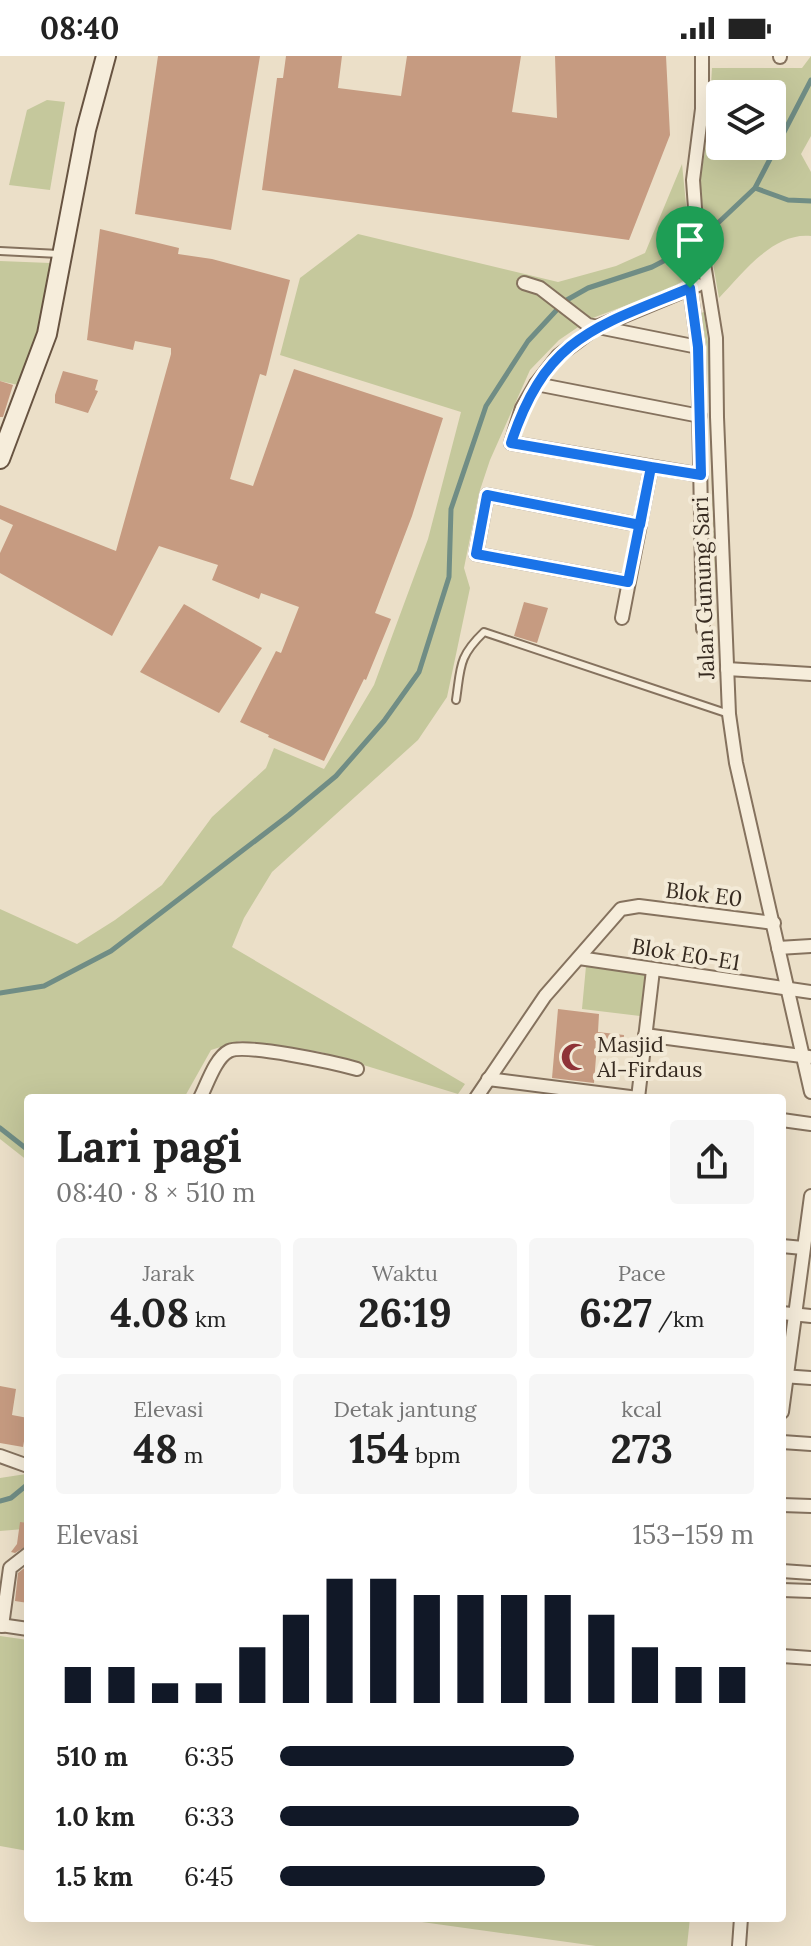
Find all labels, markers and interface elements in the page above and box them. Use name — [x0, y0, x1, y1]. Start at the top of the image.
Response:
text: 08:40 — [40, 9, 119, 47]
map controls — [706, 80, 786, 160]
button: layers — [706, 80, 786, 160]
pin — [656, 206, 724, 288]
icon: arrive — [668, 218, 712, 262]
street label: Jalan Gunung Sari — [686, 496, 720, 681]
street label: Blok E0 — [664, 875, 744, 913]
street label: Blok E0-E1 — [630, 932, 742, 976]
place label: Masjid Al-Firdaus — [596, 1030, 702, 1083]
mosque icon: Masjid Al-Firdaus — [560, 1042, 590, 1072]
text: Lari pagi — [56, 1118, 242, 1174]
button: share — [670, 1120, 754, 1204]
text: 08:40 · 8 × 510 m — [56, 1176, 256, 1209]
text: Jarak — [142, 1259, 194, 1287]
text: Waktu — [372, 1259, 438, 1287]
text: Pace — [618, 1259, 666, 1287]
text: 4.08 — [110, 1287, 189, 1338]
text: 26:19 — [358, 1287, 452, 1338]
text: 6:27 — [579, 1287, 652, 1338]
text: km — [189, 1305, 226, 1333]
text: /km — [652, 1305, 704, 1333]
text: Elevasi — [133, 1395, 203, 1423]
text: Detak jantung — [333, 1395, 477, 1423]
text: kcal — [621, 1395, 662, 1423]
text: 48 — [133, 1423, 178, 1474]
text: 154 — [349, 1423, 409, 1474]
text: 273 — [610, 1423, 673, 1474]
text: m — [178, 1441, 203, 1469]
text: bpm — [409, 1441, 461, 1469]
text: Elevasi — [56, 1518, 139, 1551]
text: 153–159 m — [632, 1518, 754, 1551]
text: 510 m — [56, 1740, 128, 1773]
text: 6:35 — [184, 1740, 234, 1773]
text: 1.0 km — [56, 1800, 135, 1833]
text: 6:33 — [184, 1800, 235, 1833]
text: 1.5 km — [56, 1860, 133, 1893]
text: 6:45 — [184, 1860, 234, 1893]

